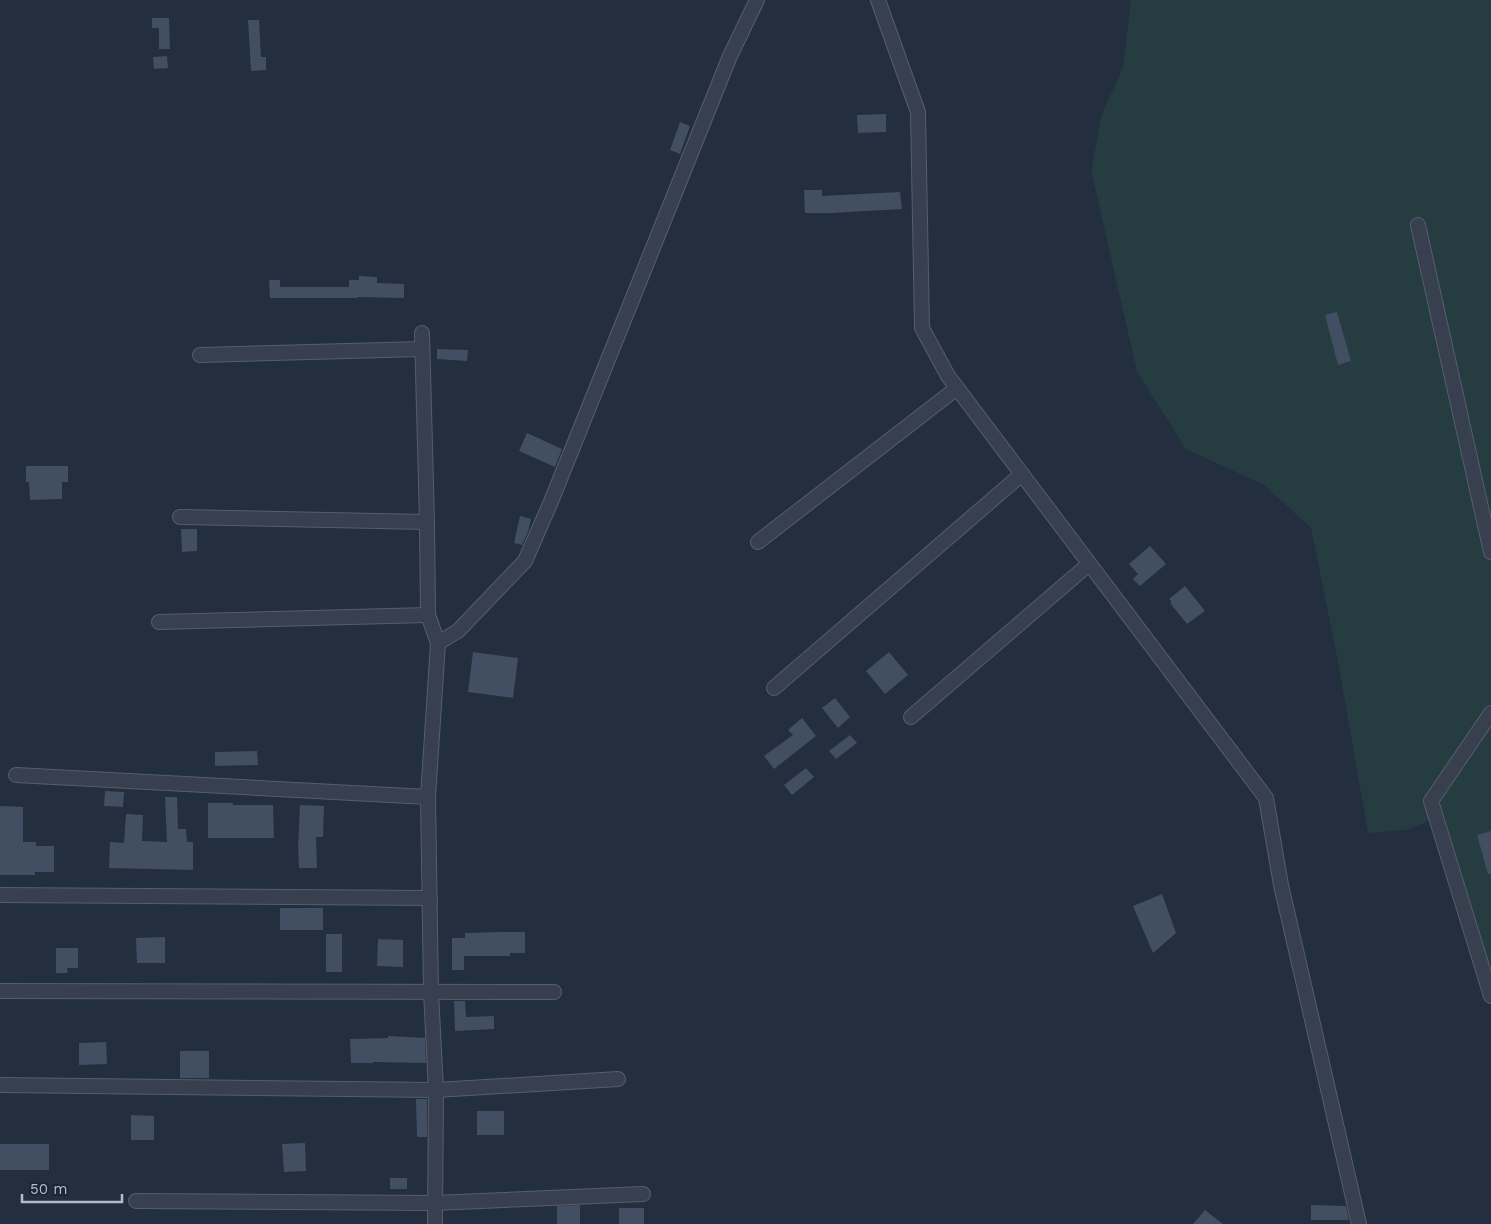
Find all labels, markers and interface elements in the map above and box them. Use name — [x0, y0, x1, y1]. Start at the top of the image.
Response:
scale bar — [22, 1172, 122, 1204]
text: 50 m — [30, 1180, 67, 1198]

